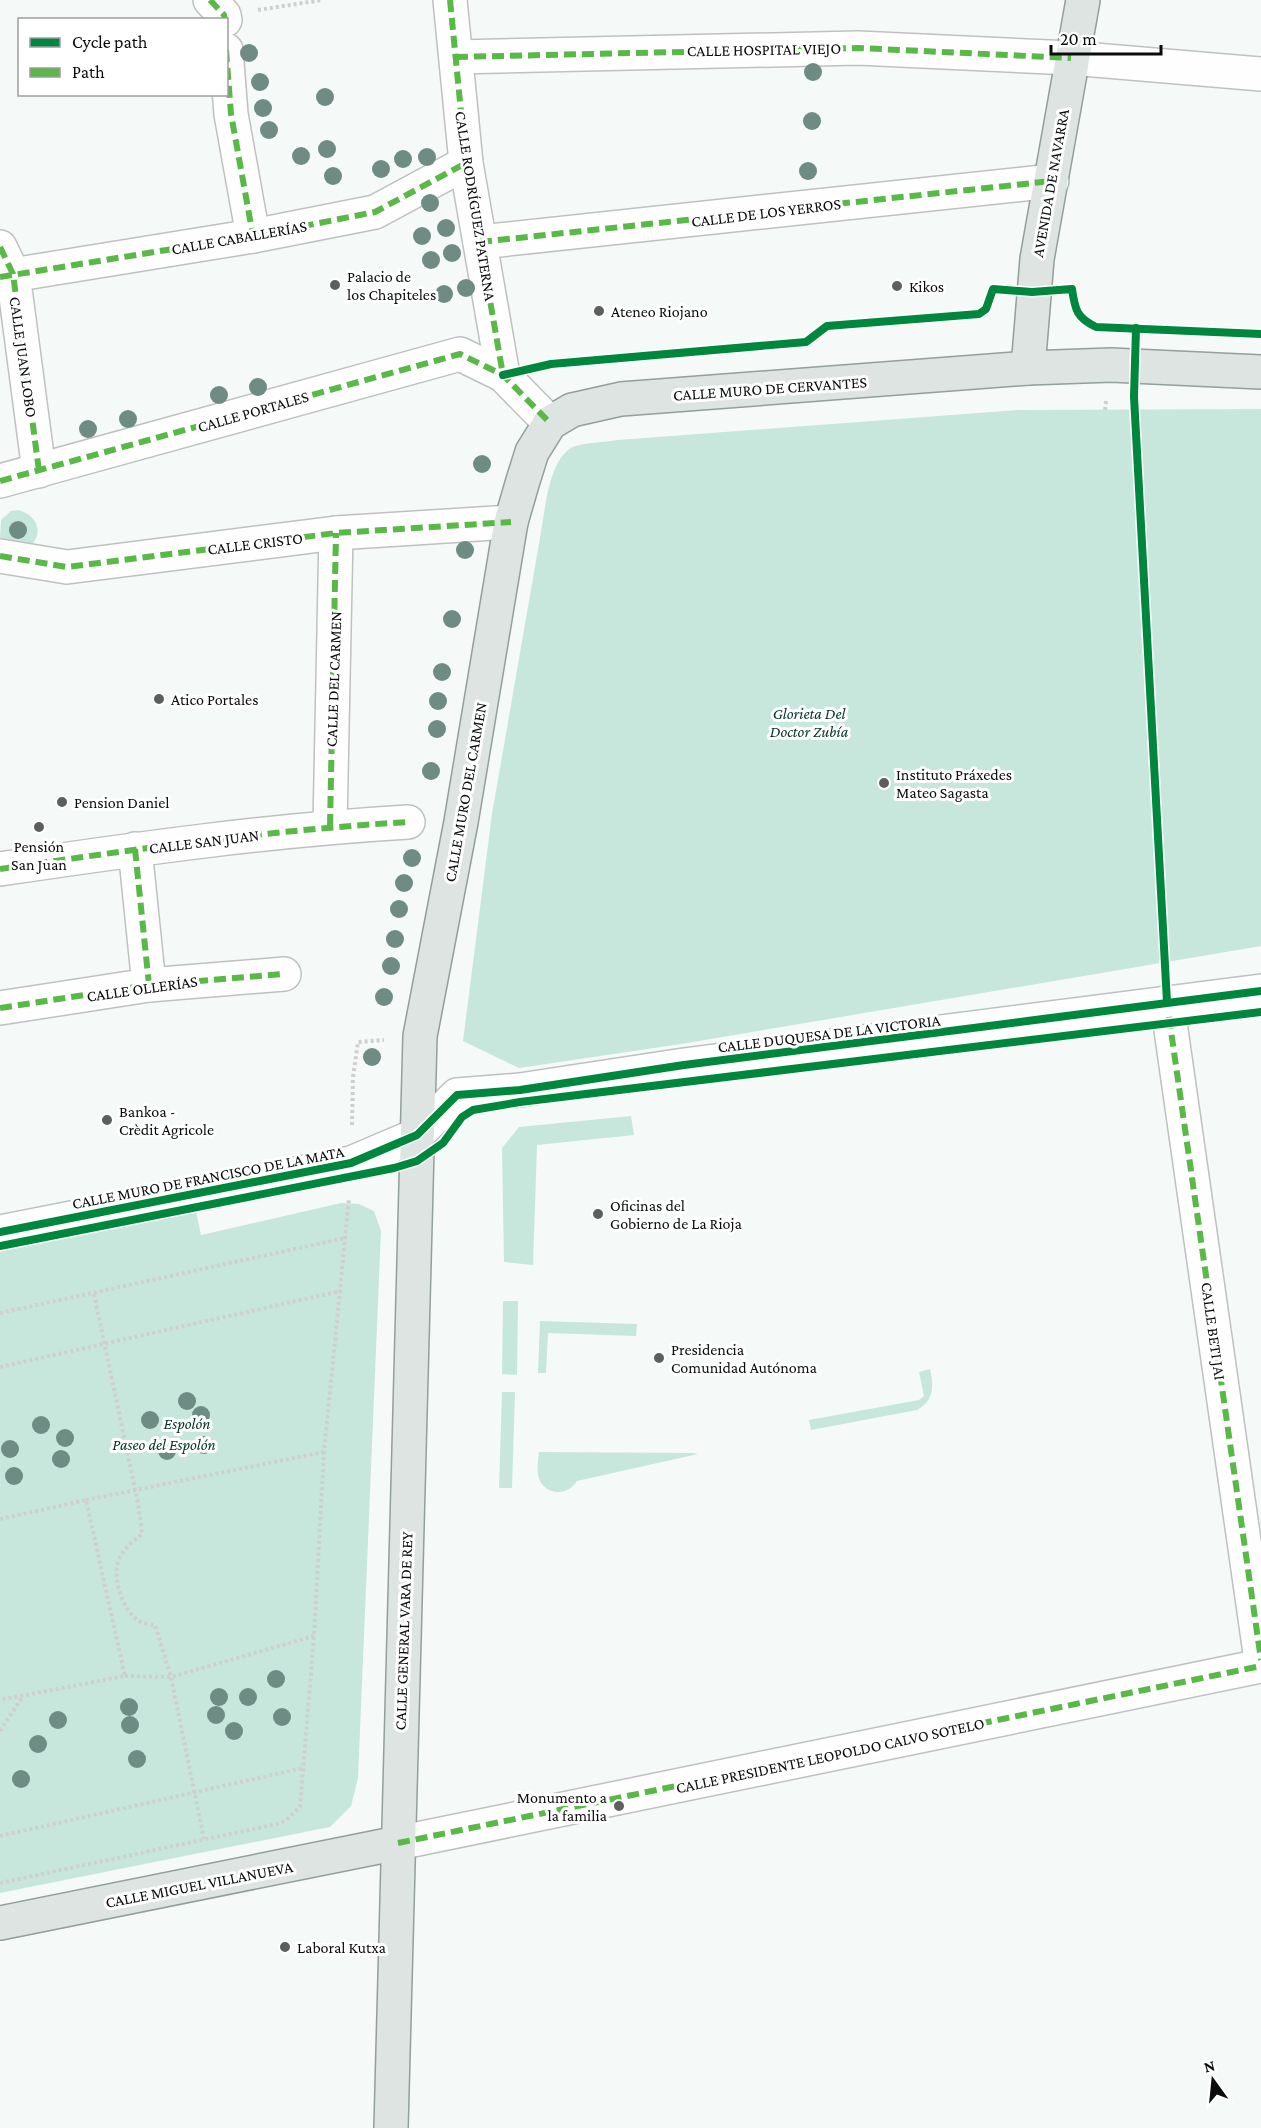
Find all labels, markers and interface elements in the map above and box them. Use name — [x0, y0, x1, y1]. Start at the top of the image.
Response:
legend — [18, 18, 228, 96]
scale bar — [1051, 18, 1160, 56]
text: 20 m — [1060, 29, 1097, 49]
text: Cycle path — [72, 32, 148, 52]
street label: CALLE HOSPITAL VIEJO — [687, 40, 841, 60]
text: Path — [72, 62, 105, 82]
street label: AVENIDA DE NAVARRA — [1029, 107, 1072, 259]
street label: CALLE RODRÍGUEZ PATERNA — [452, 110, 499, 303]
street label: CALLE DE LOS YERROS — [690, 195, 842, 230]
street label: CALLE CABALLERÍAS — [170, 217, 308, 258]
place label: Palacio de los Chapiteles — [347, 268, 436, 304]
marker: Palacio de los Chapiteles — [328, 278, 342, 292]
place label: Kikos — [909, 278, 944, 295]
marker: Kikos — [890, 279, 904, 293]
street label: CALLE JUAN LOBO — [6, 296, 40, 419]
place label: Ateneo Riojano — [611, 303, 708, 321]
marker: Ateneo Riojano — [592, 304, 606, 318]
street label: CALLE MURO DE CERVANTES — [673, 373, 867, 404]
street label: CALLE PORTALES — [196, 388, 311, 435]
street label: CALLE CRISTO — [206, 529, 304, 558]
street label: CALLE DEL CARMEN — [323, 611, 344, 747]
place label: Atico Portales — [171, 691, 258, 708]
marker: Atico Portales — [152, 692, 166, 706]
street label: CALLE MURO DEL CARMEN — [441, 701, 490, 883]
park label: Glorieta Del Doctor Zubía — [770, 705, 849, 740]
place label: Instituto Práxedes Mateo Sagasta — [896, 766, 1012, 802]
marker: Instituto Práxedes Mateo Sagasta — [877, 776, 891, 790]
place label: Pension Daniel — [74, 794, 169, 811]
marker: Pension Daniel — [55, 795, 69, 809]
marker: Pensión San Juan — [32, 820, 46, 834]
street label: CALLE SAN JUAN — [148, 826, 260, 858]
place label: Pensión San Juan — [11, 838, 67, 874]
street label: CALLE OLLERÍAS — [86, 972, 199, 1005]
street label: CALLE DUQUESA DE LA VICTORIA — [717, 1011, 942, 1056]
place label: Bankoa - Crèdit Agricole — [119, 1103, 214, 1139]
marker: Bankoa - Crèdit Agricole — [100, 1113, 114, 1127]
street label: CALLE MURO DE FRANCISCO DE LA MATA — [71, 1143, 346, 1212]
place label: Oficinas del Gobierno de La Rioja — [610, 1197, 743, 1233]
marker: Oficinas del Gobierno de La Rioja — [591, 1207, 605, 1221]
street label: CALLE BETI JAI — [1197, 1281, 1229, 1381]
place label: Presidencia Comunidad Autónoma — [671, 1341, 818, 1376]
marker: Presidencia Comunidad Autónoma — [652, 1351, 666, 1365]
park label: Espolón — [164, 1415, 210, 1433]
park label: Paseo del Espolón — [112, 1436, 216, 1454]
street label: CALLE GENERAL VARA DE REY — [392, 1531, 415, 1731]
street label: CALLE PRESIDENTE LEOPOLDO CALVO SOTELO — [674, 1714, 986, 1797]
place label: Monumento a la familia — [517, 1789, 608, 1824]
marker: Monumento a la familia — [612, 1799, 626, 1813]
street label: CALLE MIGUEL VILLANUEVA — [104, 1858, 295, 1911]
place label: Laboral Kutxa — [297, 1939, 387, 1956]
marker: Laboral Kutxa — [278, 1940, 292, 1954]
north arrow — [1183, 2050, 1243, 2110]
text: N — [1202, 2056, 1217, 2076]

